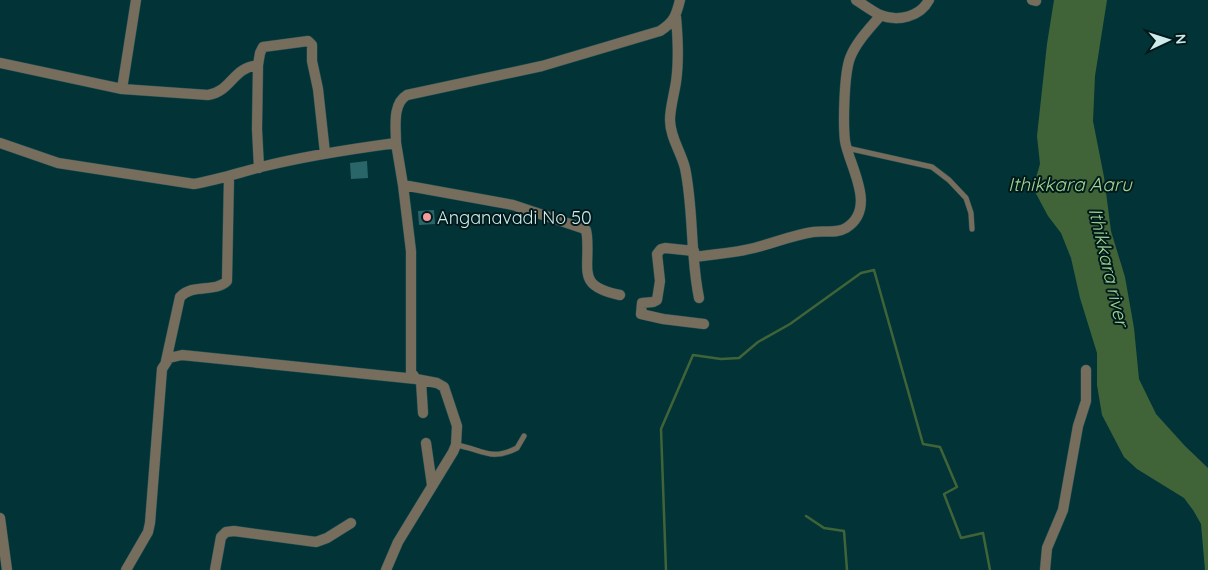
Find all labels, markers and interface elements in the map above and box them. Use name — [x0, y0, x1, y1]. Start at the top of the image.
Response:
north arrow — [1143, 15, 1193, 65]
text: N — [1172, 33, 1190, 45]
water label: Ithikkara Aaru — [1008, 172, 1133, 196]
water label: Ithikkara river — [1084, 205, 1135, 331]
place label: Anganavadi No 50 — [437, 206, 592, 229]
marker: Anganavadi No 50 — [421, 211, 433, 223]

